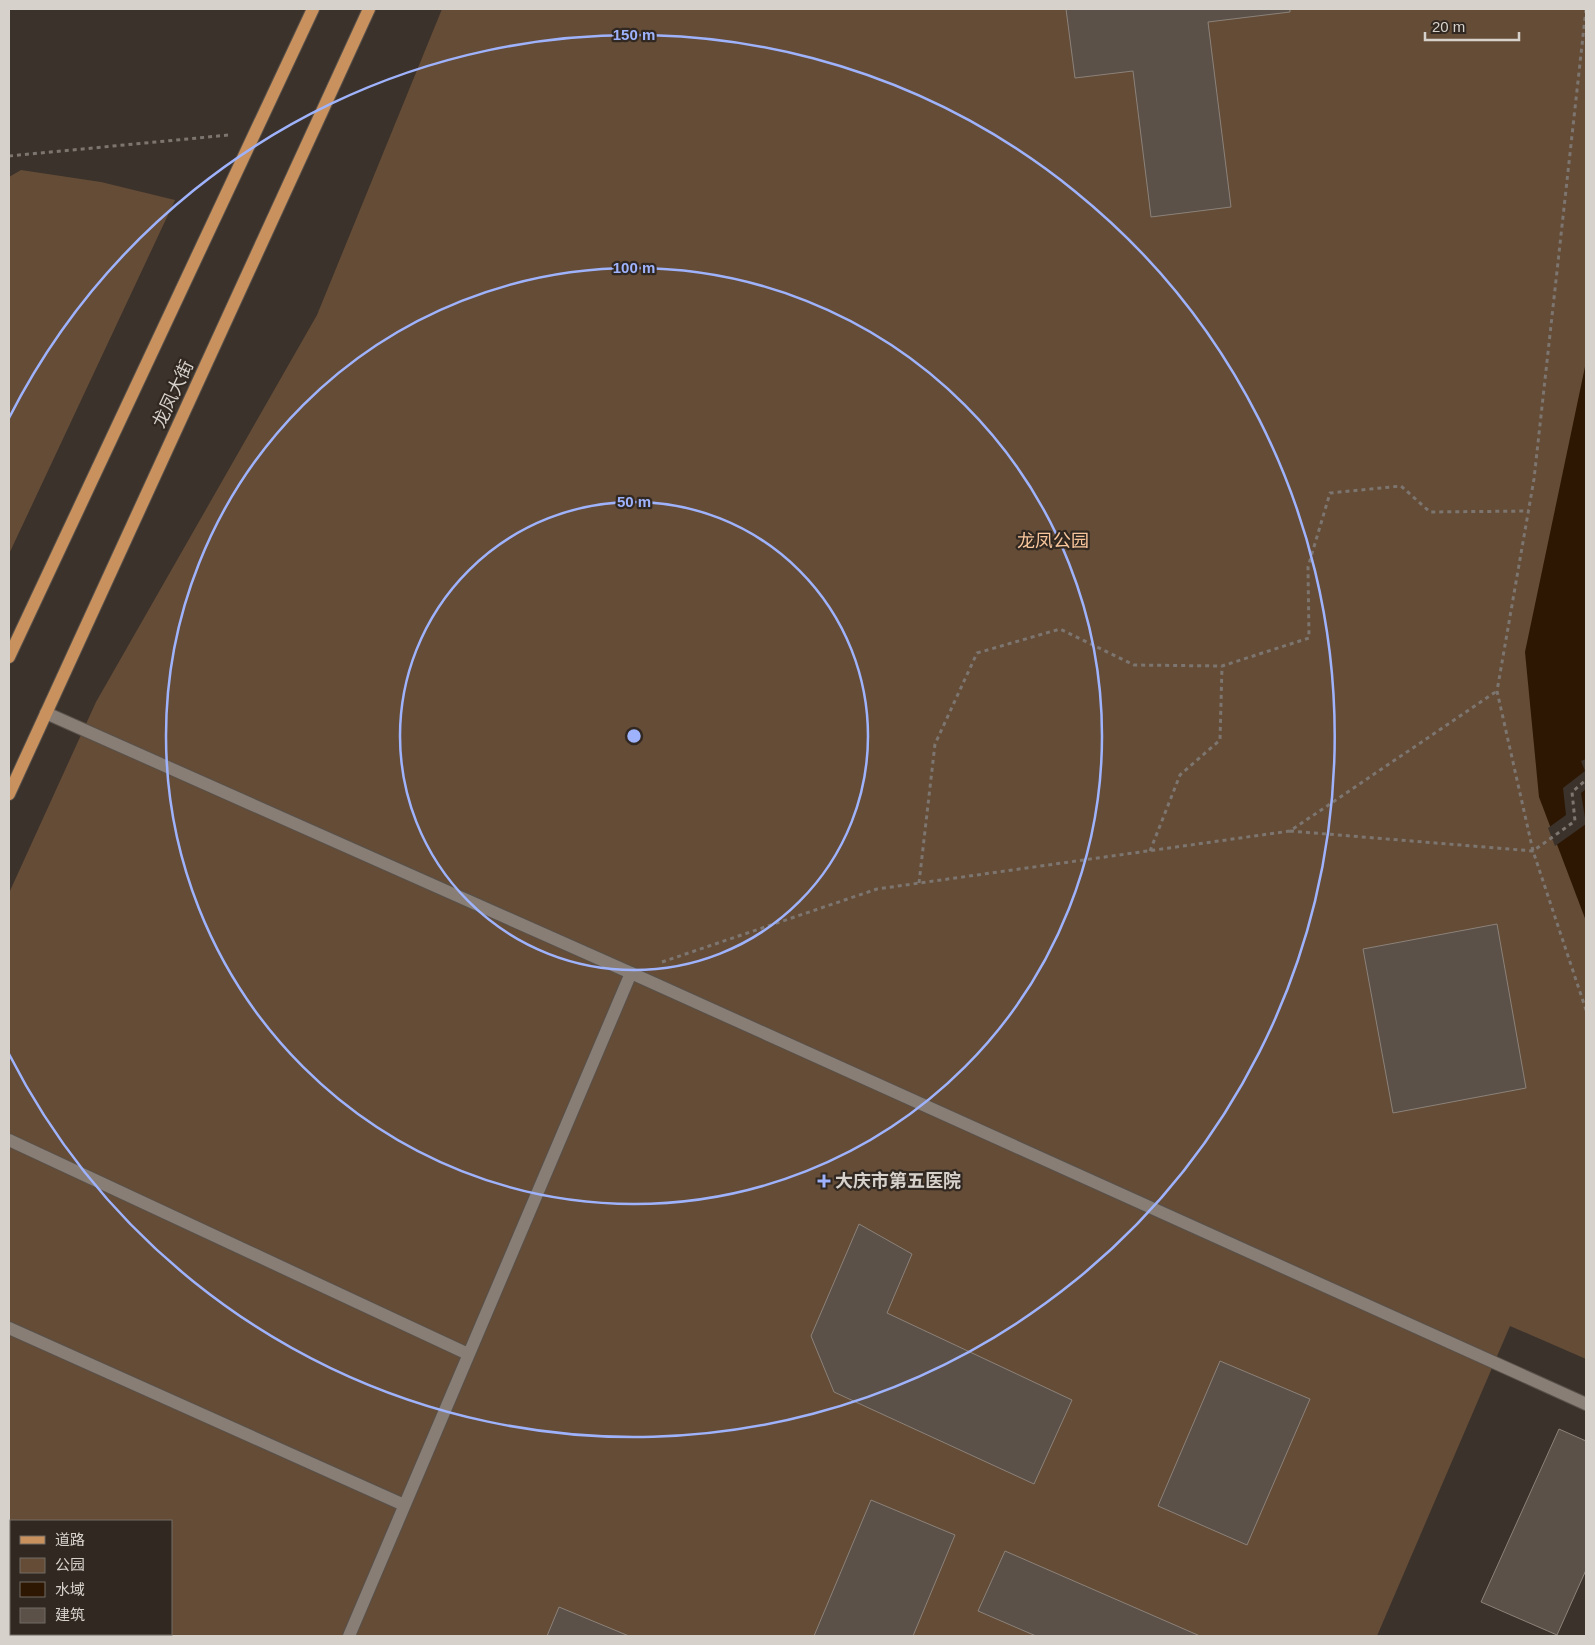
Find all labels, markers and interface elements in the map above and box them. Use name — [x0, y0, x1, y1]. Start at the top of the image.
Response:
scale bar — [1425, 10, 1519, 42]
text: 20 m — [1432, 18, 1465, 35]
text: 150 m — [613, 26, 655, 43]
text: 100 m — [613, 259, 655, 276]
street label: 龙凤大街 — [149, 357, 197, 431]
text: 50 m — [617, 493, 651, 510]
park label: 龙凤公园 — [1017, 531, 1089, 551]
centre of rings — [625, 727, 643, 745]
place label: 大庆市第五医院 — [835, 1171, 961, 1191]
marker: 大庆市第五医院 — [817, 1174, 831, 1188]
legend — [10, 1520, 172, 1635]
text: 道路 — [55, 1531, 85, 1548]
text: 公园 — [55, 1556, 85, 1573]
text: 水域 — [55, 1581, 85, 1598]
text: 建筑 — [55, 1606, 85, 1623]

